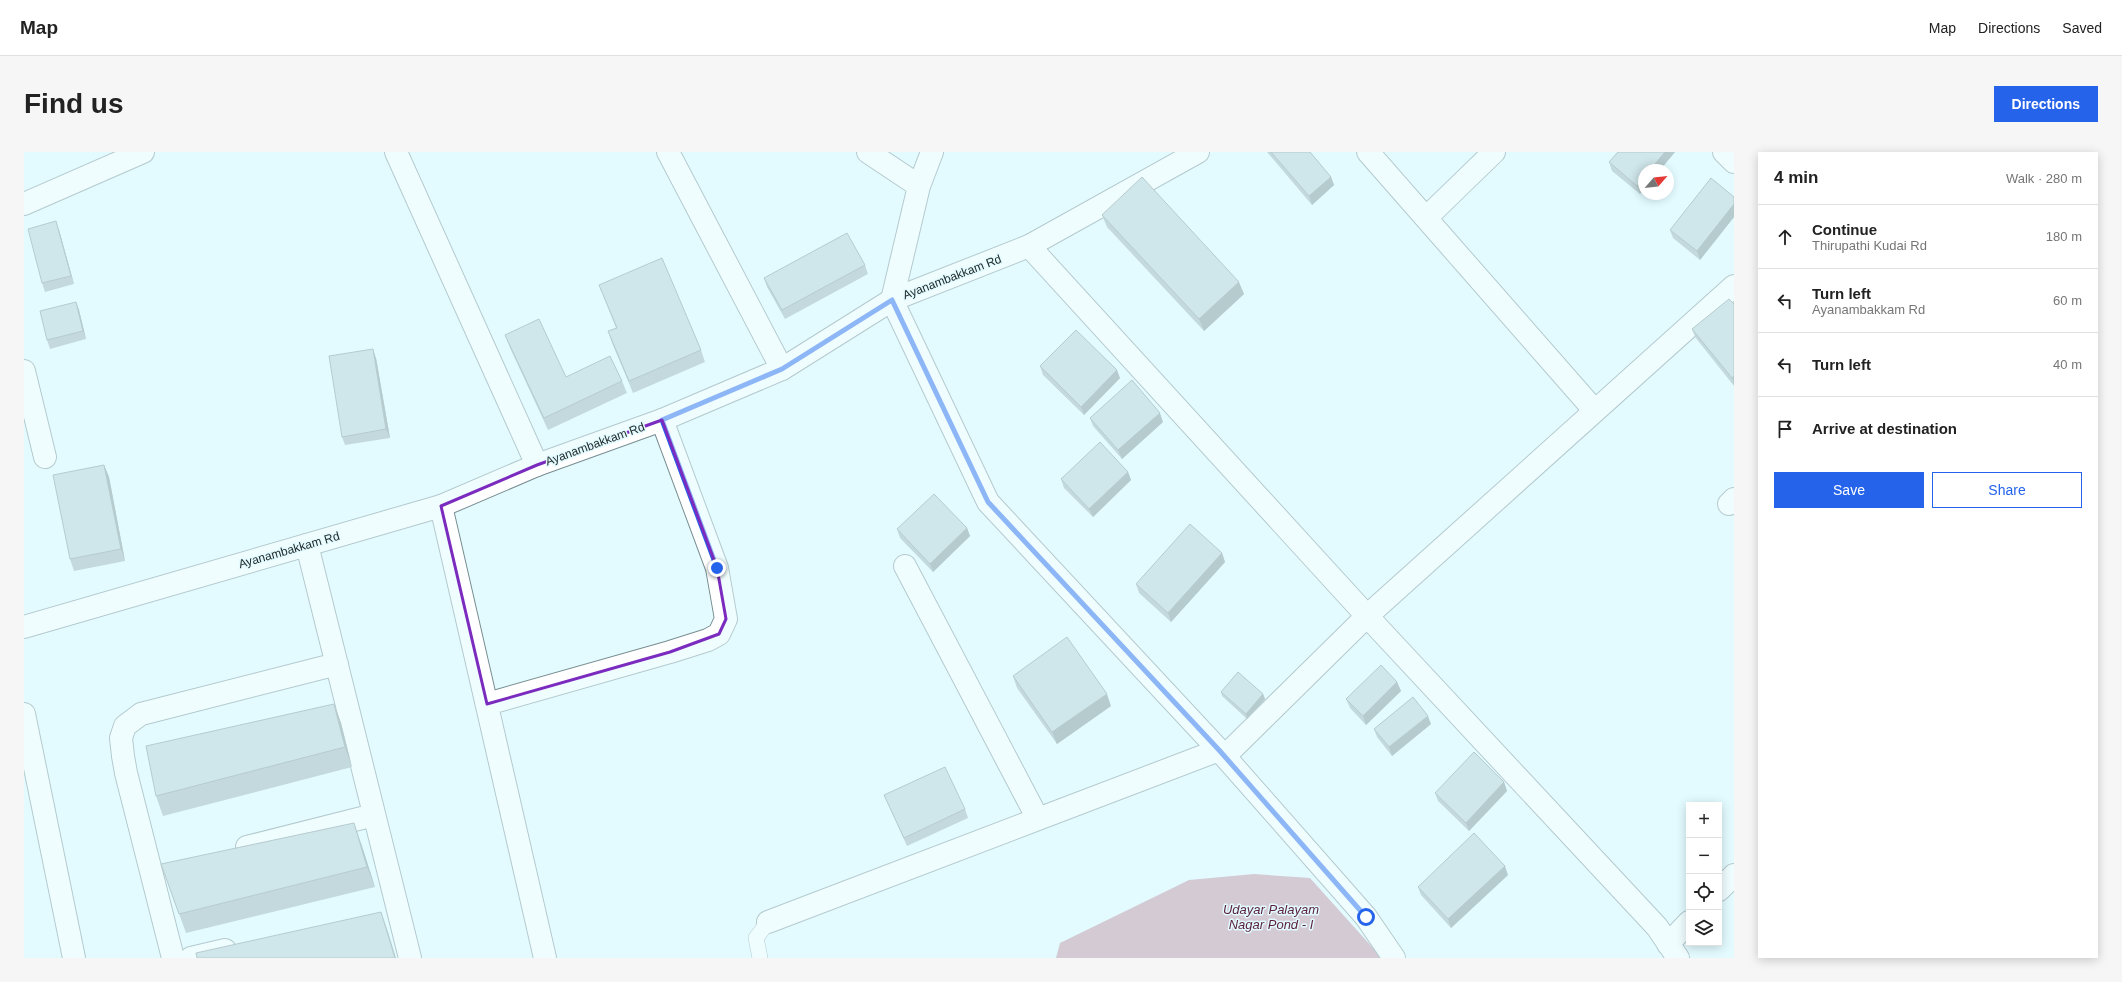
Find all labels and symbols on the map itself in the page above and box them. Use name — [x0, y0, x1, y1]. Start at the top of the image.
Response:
north arrow — [1638, 164, 1674, 200]
street label: Ayanambakkam Rd — [901, 252, 1003, 302]
street label: Ayanambakkam Rd — [544, 420, 646, 468]
street label: Ayanambakkam Rd — [237, 529, 341, 571]
route end — [708, 559, 726, 577]
water label: Udayar Palayam Nagar Pond - I — [1223, 902, 1319, 932]
route start — [1357, 908, 1375, 926]

